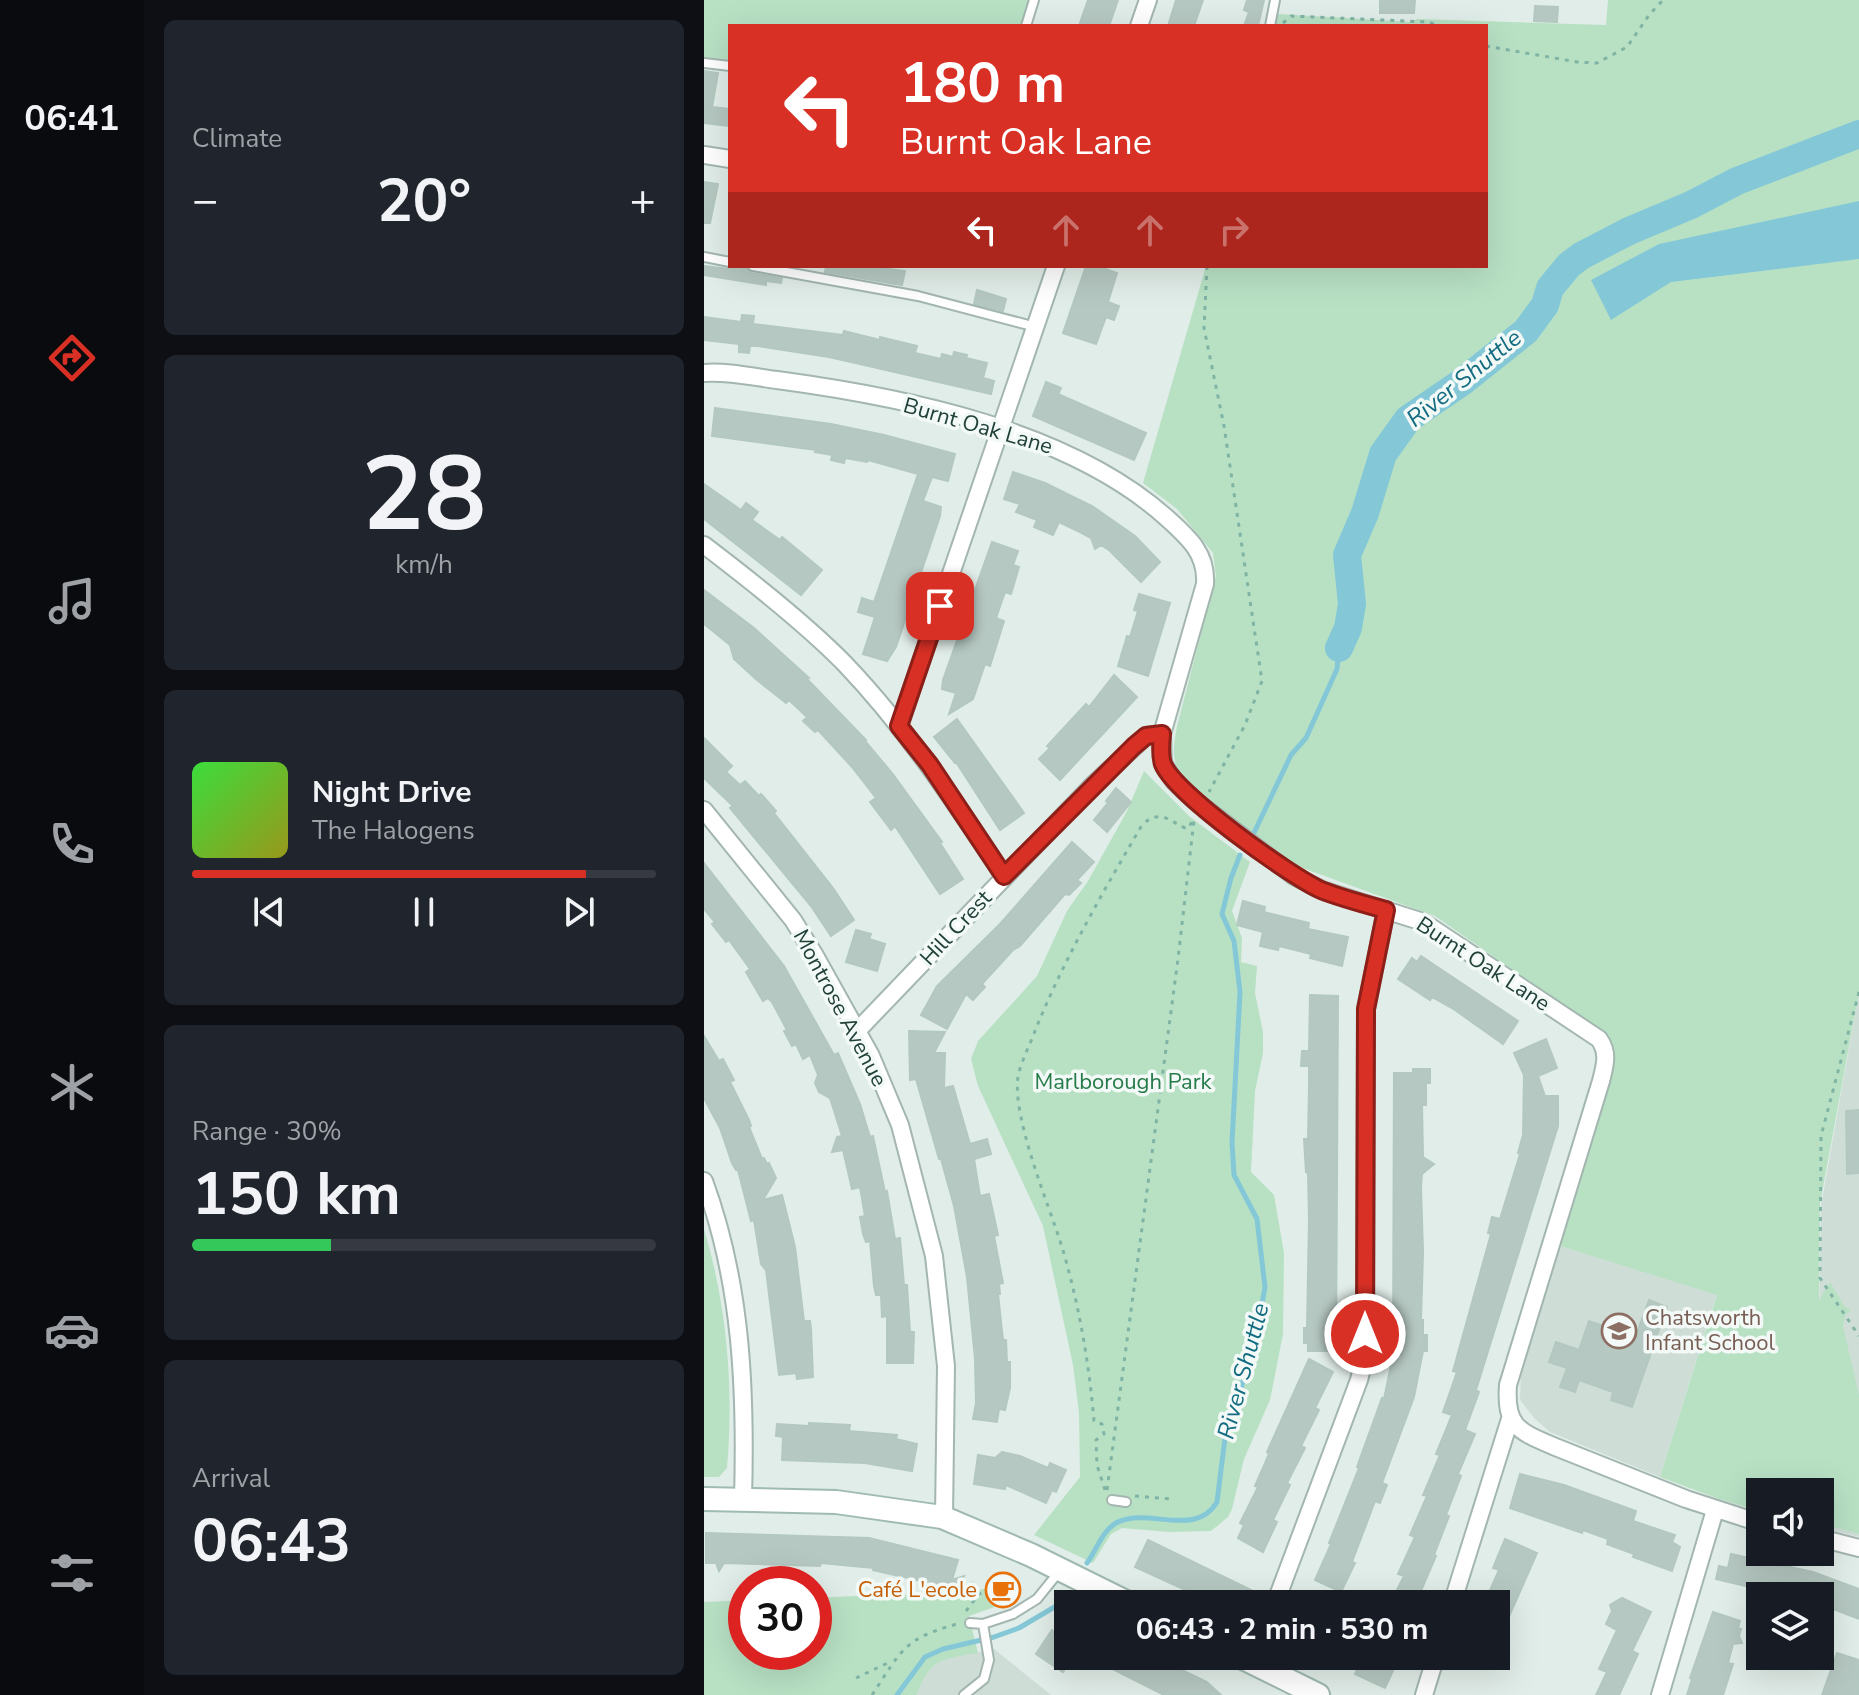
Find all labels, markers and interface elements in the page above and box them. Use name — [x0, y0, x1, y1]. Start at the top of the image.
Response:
text: 180 m — [900, 45, 1065, 122]
icon: left — [768, 56, 872, 160]
text: 06:41 — [24, 94, 120, 143]
text: Burnt Oak Lane — [900, 118, 1152, 167]
text: Climate — [192, 121, 282, 156]
text: 20° — [377, 160, 471, 242]
text: − — [192, 171, 218, 231]
text: + — [630, 171, 656, 231]
icon: left — [960, 208, 1004, 252]
icon: ahead — [1044, 208, 1088, 252]
icon: ahead — [1128, 208, 1172, 252]
icon: right — [1212, 208, 1256, 252]
water label: River Shuttle — [1400, 322, 1528, 434]
icon: directions — [44, 330, 100, 386]
street label: Burnt Oak Lane — [900, 390, 1056, 462]
text: 28 — [362, 424, 486, 566]
text: km/h — [395, 547, 453, 582]
pin — [906, 572, 974, 640]
icon: music — [44, 573, 100, 629]
icon: arrive — [918, 584, 962, 628]
text: Night Drive — [312, 772, 471, 813]
text: The Halogens — [312, 813, 475, 848]
icon: phone — [44, 816, 100, 872]
street label: Hill Crest — [913, 884, 999, 972]
icon: previous — [247, 890, 291, 934]
icon: pause — [402, 890, 446, 934]
icon: next — [557, 890, 601, 934]
street label: Burnt Oak Lane — [1410, 909, 1556, 1019]
street label: Montrose Avenue — [786, 924, 894, 1092]
icon: climate — [44, 1059, 100, 1115]
park label: Marlborough Park — [1034, 1067, 1213, 1097]
text: Range · 30% — [192, 1114, 342, 1149]
text: 150 km — [192, 1153, 401, 1235]
position arrow — [1323, 1292, 1407, 1376]
water label: River Shuttle — [1210, 1299, 1277, 1442]
icon: car — [44, 1302, 100, 1358]
place label: Chatsworth Infant School — [1645, 1303, 1776, 1358]
school or university icon: Chatsworth Infant School — [1600, 1312, 1638, 1350]
text: Arrival — [192, 1461, 270, 1496]
map controls — [1746, 1478, 1834, 1670]
button: sound — [1746, 1478, 1834, 1566]
text: 06:43 — [192, 1500, 351, 1582]
icon: filters — [44, 1545, 100, 1601]
speed limit sign: 30 — [728, 1566, 832, 1670]
cafe icon: Café L'ecole — [984, 1571, 1022, 1609]
place label: Café L'ecole — [858, 1575, 977, 1605]
button: layers — [1746, 1582, 1834, 1670]
text: 06:43 · 2 min · 530 m — [1136, 1609, 1428, 1650]

